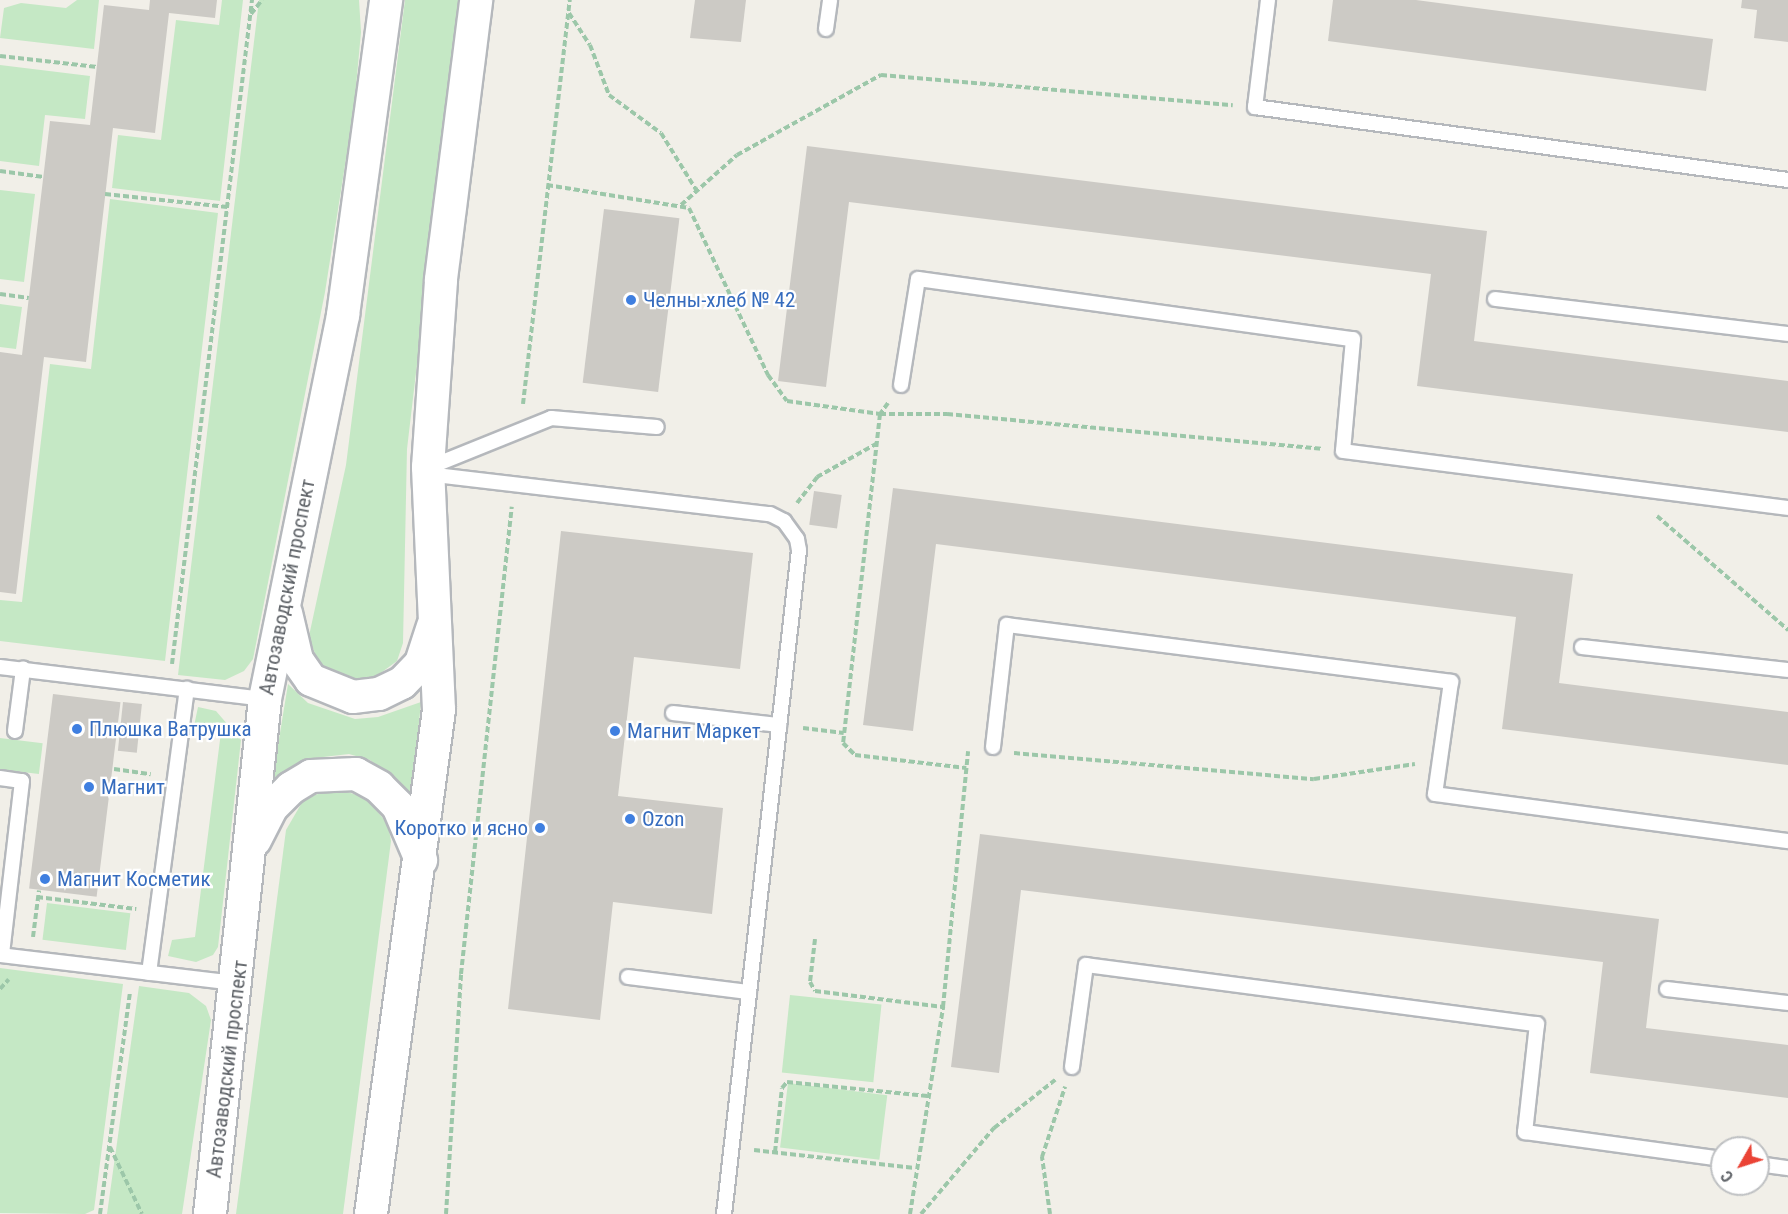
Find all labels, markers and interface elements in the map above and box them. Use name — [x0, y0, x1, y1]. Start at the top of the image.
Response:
place label: Челны-хлеб № 42 — [643, 287, 795, 313]
marker: Челны-хлеб № 42 — [624, 293, 638, 307]
street label: Автозаводский проспект — [254, 477, 320, 697]
place label: Плюшка Ватрушка — [89, 716, 252, 742]
place label: Магнит Маркет — [627, 718, 761, 744]
marker: Плюшка Ватрушка — [70, 722, 84, 736]
marker: Магнит Маркет — [608, 724, 622, 738]
place label: Магнит — [101, 774, 165, 800]
marker: Магнит — [82, 780, 96, 794]
place label: Ozon — [642, 806, 684, 832]
marker: Ozon — [623, 812, 637, 826]
place label: Коротко и ясно — [395, 815, 528, 841]
marker: Коротко и ясно — [533, 821, 547, 835]
place label: Магнит Косметик — [57, 866, 211, 892]
marker: Магнит Косметик — [38, 872, 52, 886]
street label: Автозаводский проспект — [201, 959, 253, 1179]
north arrow — [1710, 1136, 1770, 1196]
text: С — [1717, 1167, 1737, 1186]

